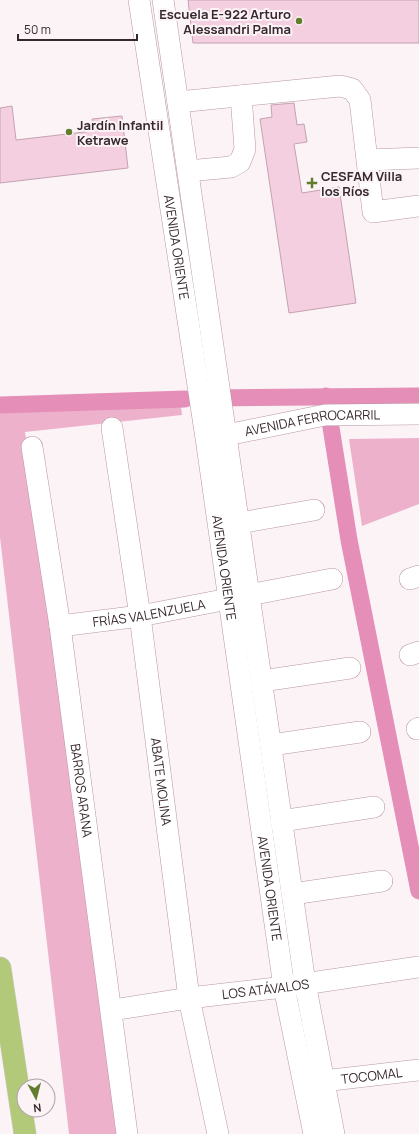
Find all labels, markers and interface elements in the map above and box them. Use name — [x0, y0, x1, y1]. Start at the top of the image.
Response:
place label: Escuela E-922 Arturo Alessandri Palma — [159, 5, 291, 38]
scale bar — [18, 16, 137, 42]
marker: Escuela E-922 Arturo Alessandri Palma — [294, 16, 304, 26]
text: 50 m — [24, 21, 51, 38]
place label: Jardín Infantil Ketrawe — [77, 116, 164, 149]
marker: Jardín Infantil Ketrawe — [64, 127, 74, 137]
place label: CESFAM Villa los Ríos — [321, 167, 402, 200]
marker: CESFAM Villa los Ríos — [306, 177, 318, 189]
street label: AVENIDA ORIENTE — [160, 193, 194, 301]
street label: AVENIDA FERROCARRIL — [243, 405, 381, 440]
street label: AVENIDA ORIENTE — [208, 514, 241, 621]
street label: FRÍAS VALENZUELA — [92, 595, 207, 631]
street label: ABATE MOLINA — [147, 736, 176, 827]
street label: BARROS ARANA — [67, 742, 97, 838]
street label: AVENIDA ORIENTE — [254, 835, 286, 942]
street label: LOS ATÁVALOS — [221, 974, 310, 1003]
street label: TOCOMAL — [340, 1063, 404, 1088]
north arrow — [16, 1078, 56, 1118]
text: N — [32, 1100, 42, 1116]

